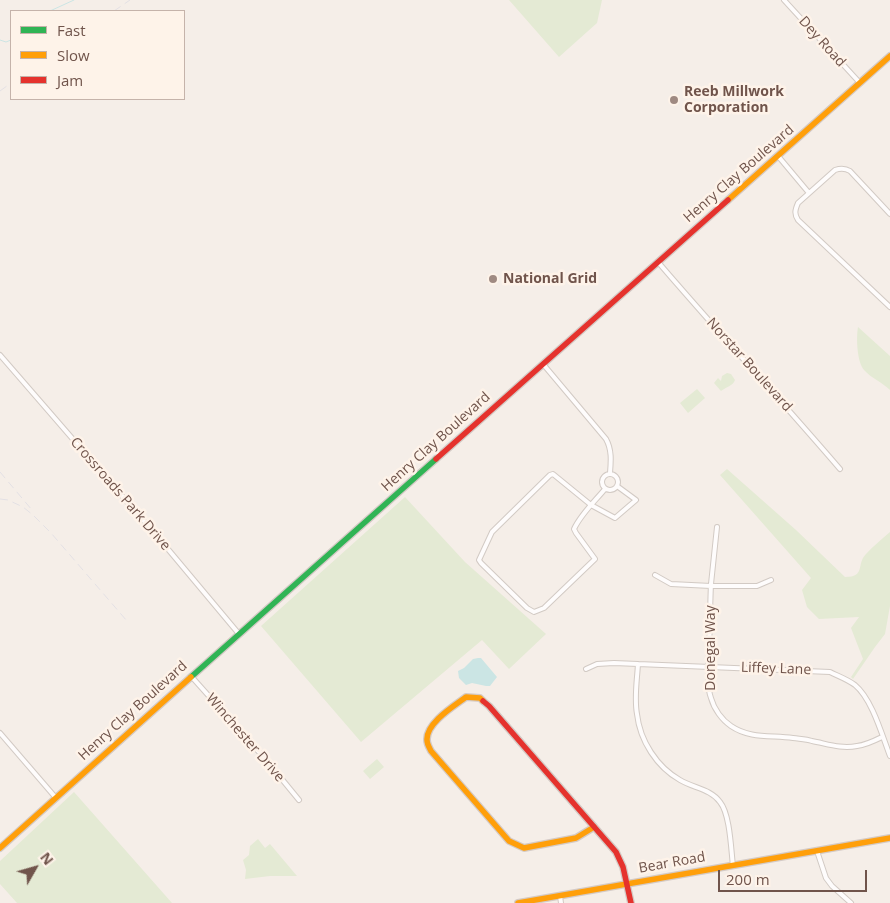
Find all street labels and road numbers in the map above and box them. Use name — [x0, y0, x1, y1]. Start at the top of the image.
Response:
street label: Dey Road — [795, 13, 849, 71]
street label: Henry Clay Boulevard — [680, 122, 798, 226]
street label: Norstar Boulevard — [703, 315, 795, 415]
street label: Henry Clay Boulevard — [378, 389, 494, 495]
street label: Crossroads Park Drive — [66, 434, 174, 554]
street label: Donegal Way — [703, 605, 719, 691]
street label: Henry Clay Boulevard — [75, 658, 191, 764]
street label: Liffey Lane — [741, 659, 811, 679]
street label: Winchester Drive — [202, 690, 288, 786]
street label: Bear Road — [637, 849, 707, 877]

